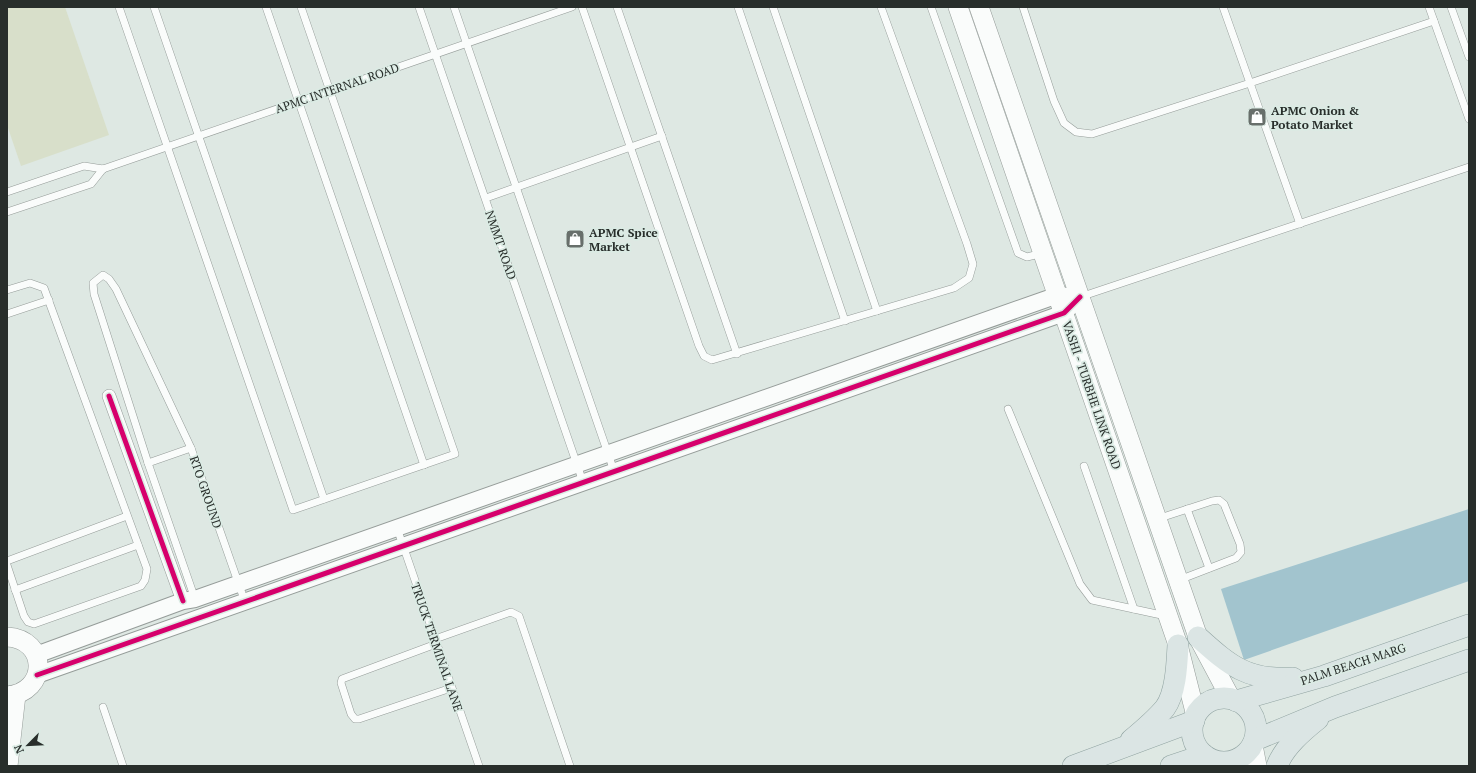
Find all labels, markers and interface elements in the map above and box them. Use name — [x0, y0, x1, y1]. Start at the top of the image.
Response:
street label: APMC INTERNAL ROAD — [273, 60, 401, 116]
place label: APMC Onion & Potato Market — [1271, 103, 1360, 132]
shop icon: APMC Onion & Potato Market — [1246, 106, 1268, 128]
street label: NMMT ROAD — [482, 208, 520, 282]
place label: APMC Spice Market — [589, 225, 658, 254]
shop icon: APMC Spice Market — [564, 228, 586, 250]
street label: VASHI - TURBHE LINK ROAD — [1059, 319, 1125, 471]
street label: RTO GROUND — [187, 454, 225, 530]
street label: TRUCK TERMINAL LANE — [408, 581, 466, 713]
street label: PALM BEACH MARG — [1298, 640, 1408, 688]
north arrow — [8, 725, 48, 765]
text: N — [11, 742, 27, 756]

